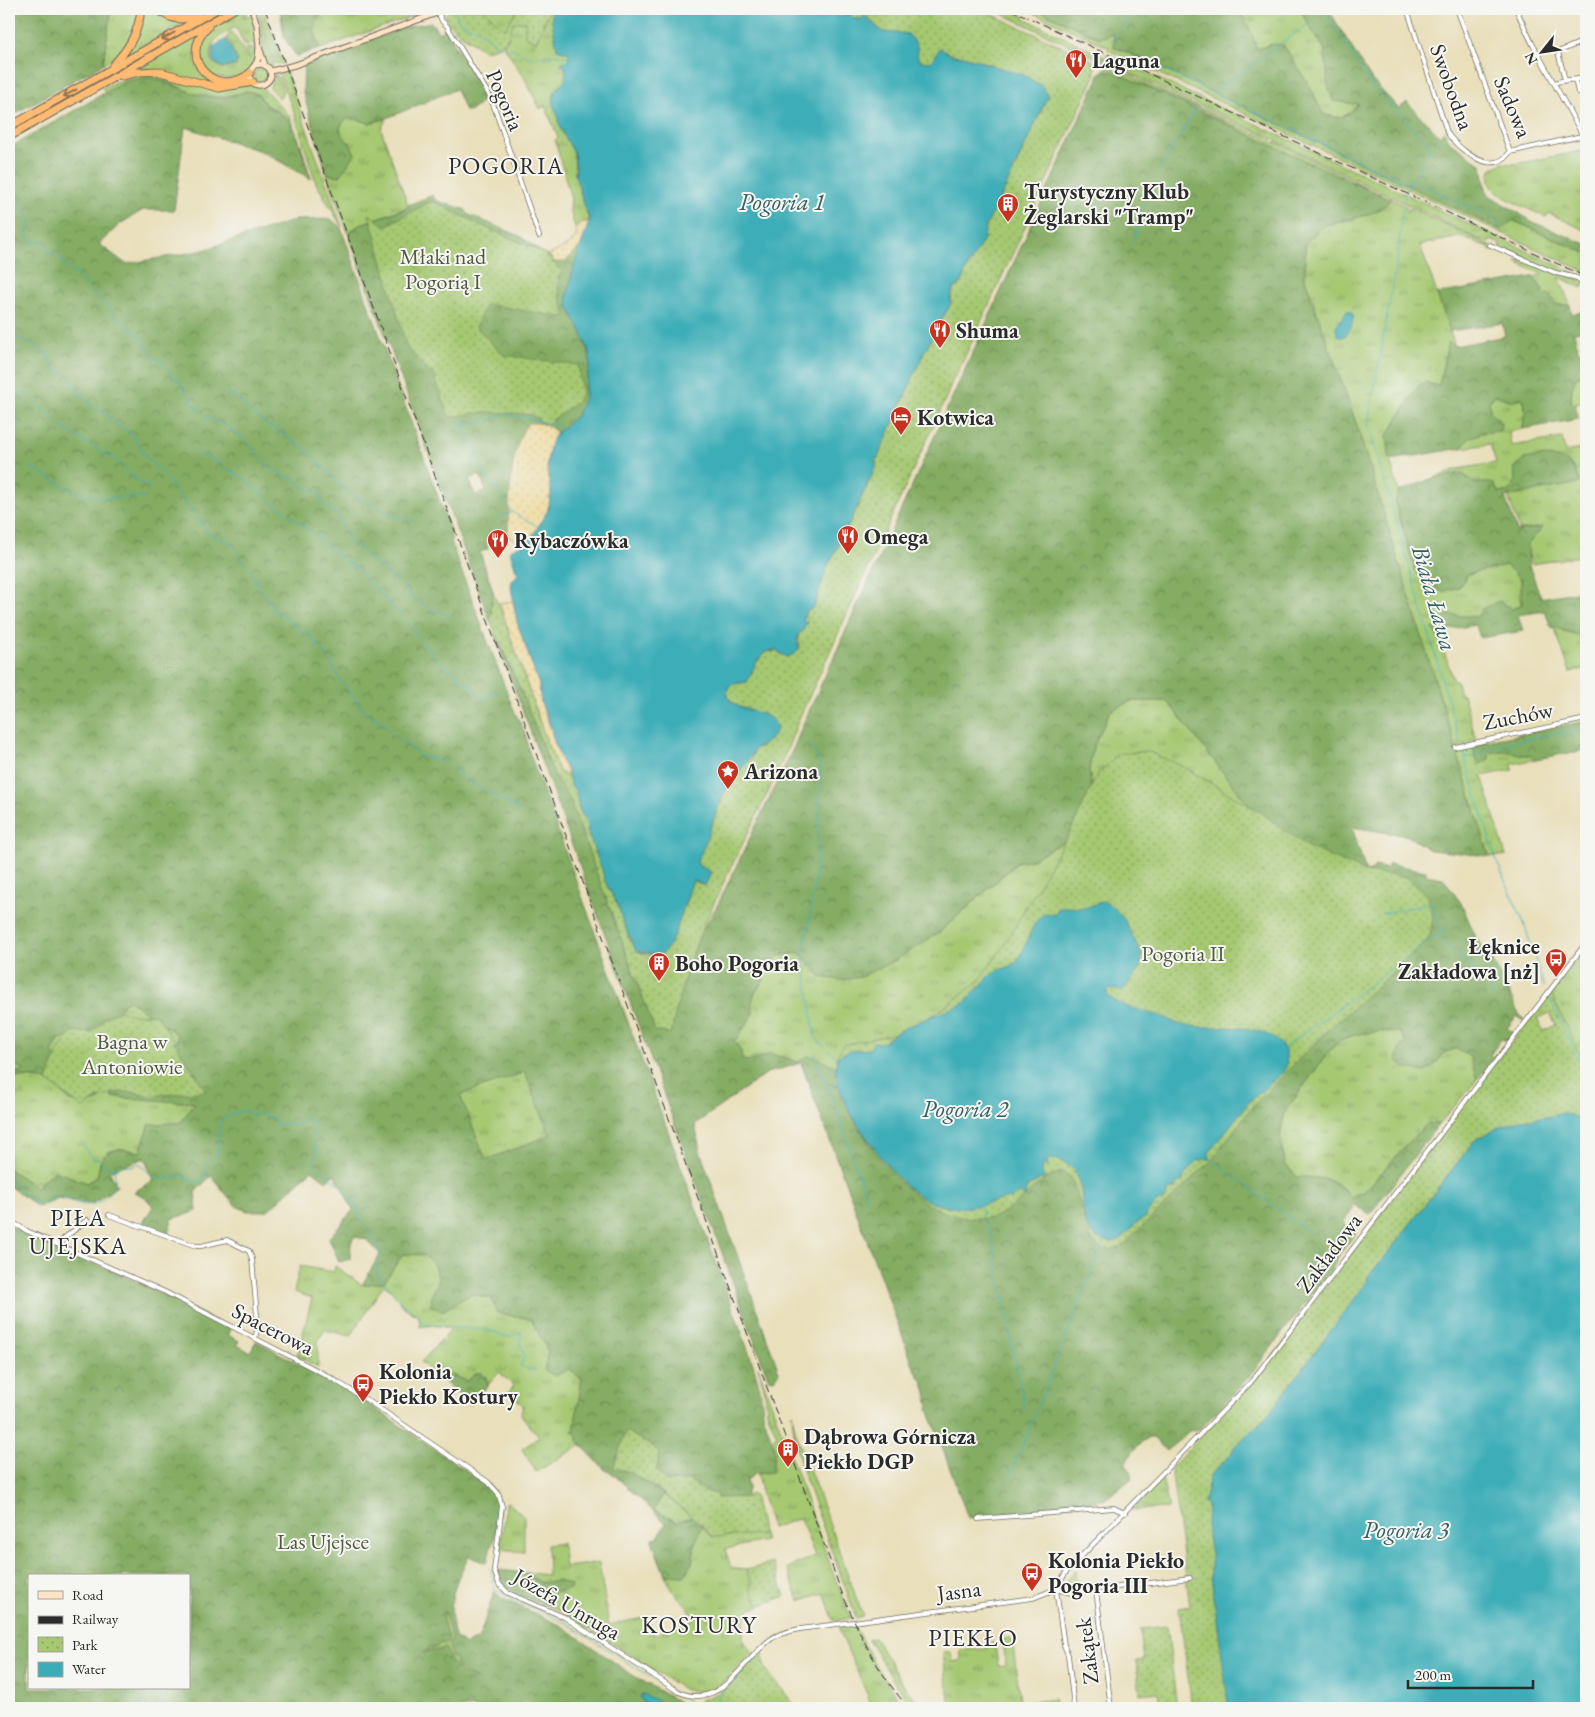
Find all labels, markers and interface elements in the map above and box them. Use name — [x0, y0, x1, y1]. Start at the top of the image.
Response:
north arrow — [1518, 28, 1568, 78]
one-way arrow — [162, 32, 176, 42]
street label: Swobodna — [1423, 40, 1481, 134]
place label: Laguna — [1092, 46, 1160, 75]
restaurant icon: Laguna — [1064, 48, 1088, 79]
text: N — [1520, 49, 1541, 68]
street label: Pogoria — [479, 65, 531, 135]
street label: Sadowa — [1487, 72, 1539, 142]
one-way arrow — [64, 88, 78, 98]
district label: POGORIA — [448, 150, 564, 181]
place label: Turystyczny Klub Żeglarski "Tramp" — [1024, 177, 1194, 231]
water label: Pogoria 1 — [739, 186, 825, 217]
building icon: Turystyczny Klub Żeglarski "Tramp" — [996, 192, 1020, 223]
park label: Młaki nad Pogorią I — [400, 242, 487, 296]
place label: Shuma — [956, 316, 1019, 345]
restaurant icon: Shuma — [928, 318, 952, 349]
place label: Kotwica — [917, 403, 994, 432]
hotel icon: Kotwica — [889, 405, 913, 436]
place label: Omega — [864, 522, 929, 551]
restaurant icon: Omega — [836, 524, 860, 555]
place label: Rybaczówka — [514, 526, 629, 555]
restaurant icon: Rybaczówka — [486, 528, 510, 559]
water label: Biała Ława — [1405, 541, 1465, 654]
street label: Zuchów — [1480, 695, 1556, 737]
place label: Arizona — [743, 757, 819, 786]
place icon: Arizona — [716, 759, 740, 790]
place label: Łęknice Zakładowa [nż] — [1398, 932, 1540, 986]
park label: Pogoria II — [1141, 939, 1225, 968]
bus stop icon: Łęknice Zakładowa [nż] — [1544, 947, 1568, 978]
place label: Boho Pogoria — [675, 949, 799, 978]
building icon: Boho Pogoria — [647, 951, 671, 982]
park label: Bagna w Antoniowie — [80, 1027, 183, 1081]
water label: Pogoria 2 — [922, 1093, 1009, 1124]
district label: PIŁA UJEJSKA — [29, 1202, 127, 1261]
street label: Zakładowa — [1290, 1207, 1369, 1299]
street label: Spacerowa — [227, 1296, 319, 1362]
place label: Kolonia Piekło Kostury — [379, 1357, 518, 1411]
bus stop icon: Kolonia Piekło Kostury — [351, 1372, 375, 1403]
place label: Dąbrowa Górnicza Piekło DGP — [804, 1422, 976, 1476]
building icon: Dąbrowa Górnicza Piekło DGP — [776, 1437, 800, 1468]
water label: Pogoria 3 — [1363, 1514, 1449, 1545]
park label: Las Ujejsce — [277, 1527, 369, 1556]
place label: Kolonia Piekło Pogoria III — [1048, 1546, 1184, 1600]
street label: Józefa Unruga — [506, 1561, 626, 1647]
bus stop icon: Kolonia Piekło Pogoria III — [1020, 1561, 1044, 1592]
legend — [28, 1574, 190, 1690]
street label: Jasna — [934, 1574, 983, 1608]
text: Road — [72, 1585, 104, 1604]
text: Railway — [72, 1609, 119, 1628]
district label: KOSTURY — [641, 1609, 757, 1640]
street label: Zakątek — [1068, 1615, 1105, 1686]
district label: PIEKŁO — [928, 1622, 1018, 1653]
text: Park — [72, 1635, 99, 1654]
scale bar — [1408, 1657, 1532, 1689]
text: Water — [72, 1659, 106, 1678]
text: 200 m — [1415, 1665, 1452, 1684]

